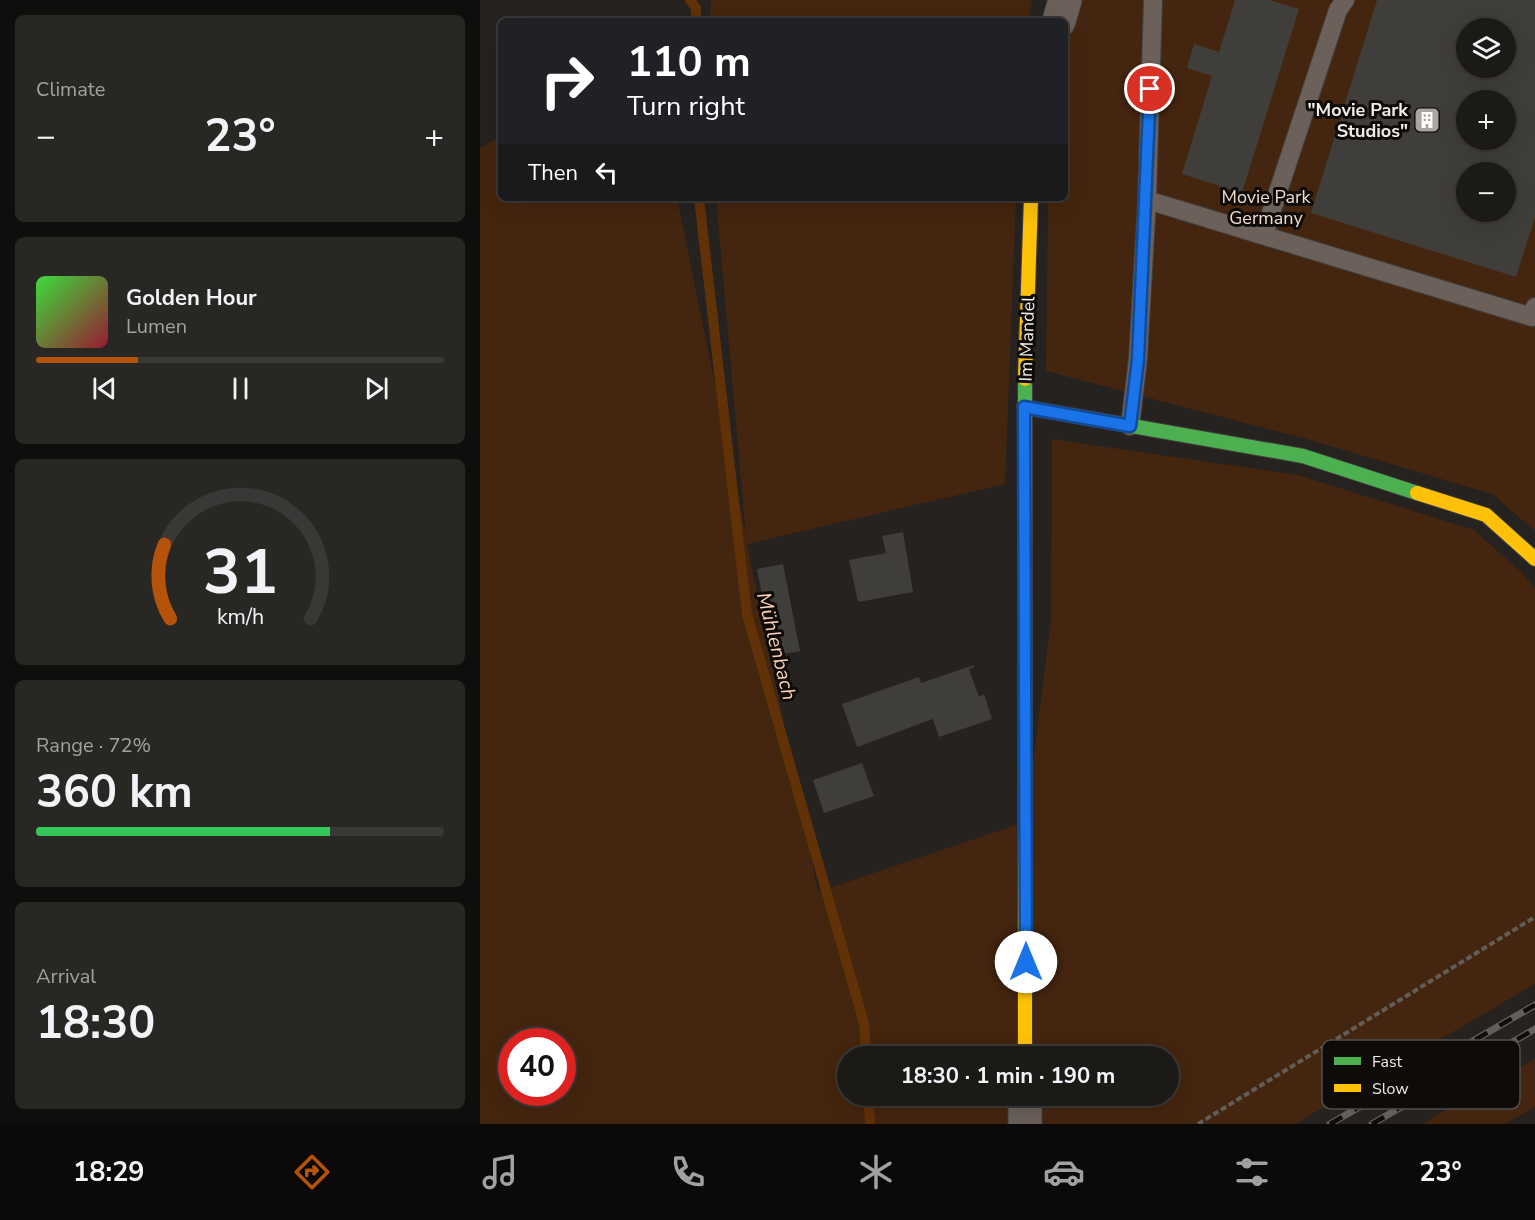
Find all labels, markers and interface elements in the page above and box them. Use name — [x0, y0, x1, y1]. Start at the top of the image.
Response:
map controls — [1456, 18, 1516, 222]
button: layers — [1456, 18, 1516, 78]
text: 110 m — [627, 34, 751, 91]
icon: right — [528, 42, 606, 120]
pin — [1124, 63, 1175, 114]
icon: arrive — [1133, 72, 1166, 105]
text: Climate — [36, 76, 105, 103]
text: Turn right — [627, 88, 745, 125]
button: + — [1456, 90, 1516, 150]
place label: "Movie Park Studios" — [1308, 98, 1408, 143]
building icon: "Movie Park Studios" — [1412, 105, 1442, 135]
text: 23° — [204, 106, 276, 167]
text: − — [36, 114, 56, 159]
text: + — [424, 114, 444, 159]
icon: left — [590, 156, 623, 189]
text: Then — [528, 158, 578, 188]
button: − — [1456, 162, 1516, 222]
park label: Movie Park Germany — [1222, 185, 1311, 230]
text: Golden Hour — [126, 283, 257, 313]
street label: Im Mandel — [1014, 295, 1041, 382]
text: Lumen — [126, 313, 187, 340]
icon: previous — [88, 372, 121, 405]
icon: pause — [224, 372, 257, 405]
icon: next — [360, 372, 393, 405]
text: 31 — [203, 530, 277, 615]
water label: Mühlenbach — [750, 589, 803, 703]
text: km/h — [216, 602, 264, 632]
text: Range · 72% — [36, 732, 151, 759]
text: 360 km — [36, 762, 193, 823]
position arrow — [994, 930, 1058, 994]
text: Arrival — [36, 963, 96, 990]
text: 18:30 — [36, 993, 155, 1054]
speed limit sign: 40 — [498, 1028, 576, 1106]
legend — [1322, 1040, 1520, 1109]
text: Fast — [1372, 1051, 1403, 1073]
text: 18:30 · 1 min · 190 m — [901, 1061, 1115, 1091]
text: Slow — [1372, 1078, 1409, 1100]
icon: directions — [291, 1151, 333, 1193]
icon: music — [479, 1151, 521, 1193]
icon: phone — [667, 1151, 709, 1193]
icon: climate — [855, 1151, 897, 1193]
icon: car — [1043, 1151, 1085, 1193]
icon: filters — [1231, 1151, 1273, 1193]
text: 18:29 — [73, 1154, 145, 1191]
text: 23° — [1419, 1154, 1462, 1191]

